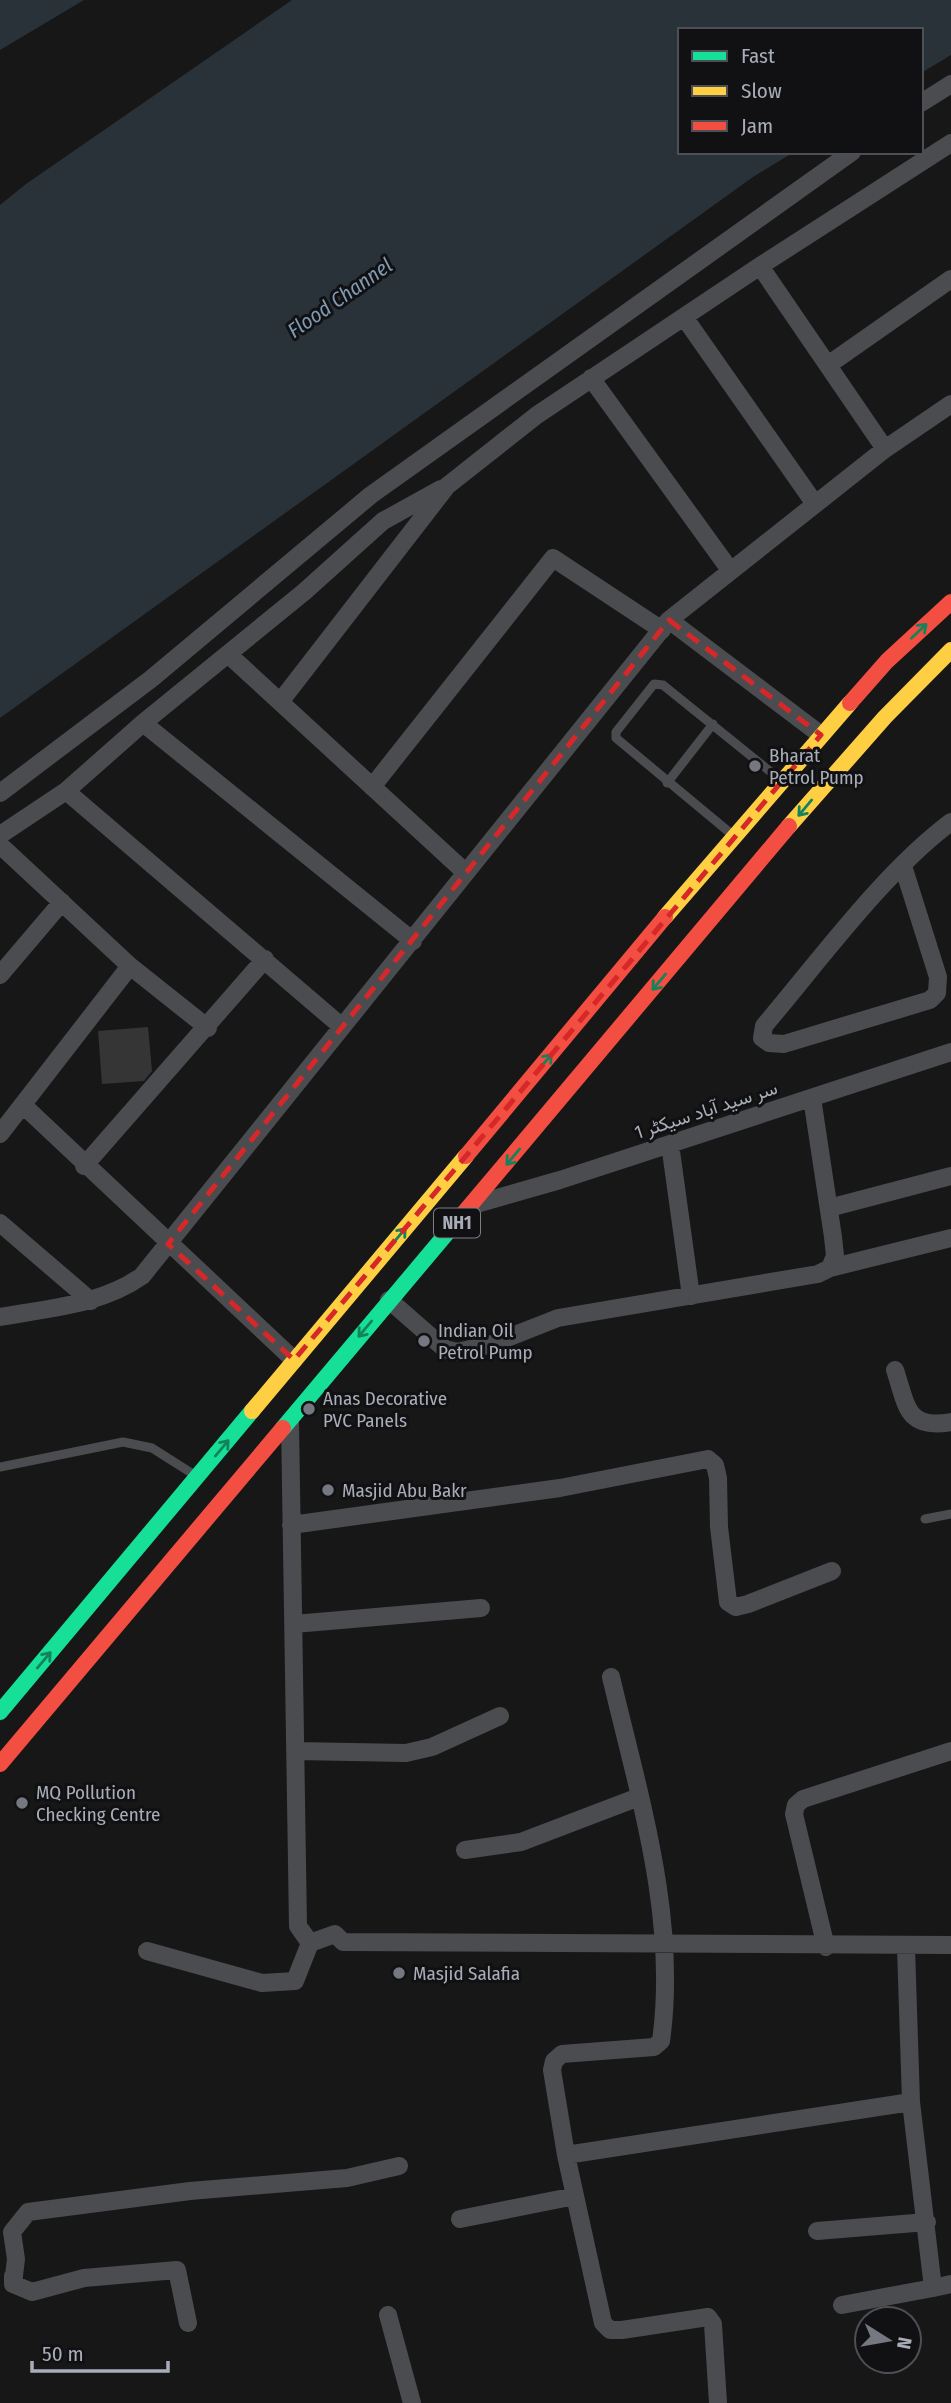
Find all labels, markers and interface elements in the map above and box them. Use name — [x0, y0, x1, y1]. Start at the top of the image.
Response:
legend — [678, 28, 923, 154]
text: Fast — [741, 43, 775, 69]
text: Slow — [741, 78, 782, 104]
text: Jam — [741, 113, 773, 139]
water label: Flood Channel — [283, 252, 397, 344]
one-way arrow — [910, 623, 927, 640]
place label: Bharat Petrol Pump — [769, 744, 864, 789]
marker: Bharat Petrol Pump — [747, 758, 763, 774]
one-way arrow — [797, 798, 813, 816]
one-way arrow — [651, 973, 667, 991]
one-way arrow — [537, 1053, 553, 1071]
street label: سر سید آباد سیکٹر 1 — [632, 1076, 780, 1144]
one-way arrow — [505, 1147, 521, 1165]
road number: NH1 — [434, 1208, 480, 1238]
one-way arrow — [391, 1227, 407, 1245]
place label: Indian Oil Petrol Pump — [438, 1319, 533, 1364]
one-way arrow — [357, 1320, 373, 1338]
marker: Indian Oil Petrol Pump — [416, 1333, 432, 1349]
place label: Anas Decorative PVC Panels — [323, 1387, 447, 1432]
marker: Anas Decorative PVC Panels — [301, 1401, 317, 1417]
one-way arrow — [214, 1439, 229, 1457]
place label: Masjid Abu Bakr — [342, 1479, 467, 1502]
marker: Masjid Abu Bakr — [320, 1482, 336, 1498]
one-way arrow — [36, 1651, 52, 1669]
place label: MQ Pollution Checking Centre — [36, 1781, 160, 1826]
marker: MQ Pollution Checking Centre — [14, 1795, 30, 1811]
place label: Masjid Salafia — [413, 1962, 520, 1985]
marker: Masjid Salafia — [391, 1965, 407, 1981]
north arrow — [853, 2305, 923, 2375]
scale bar — [32, 2330, 168, 2374]
text: N — [892, 2335, 917, 2351]
text: 50 m — [42, 2341, 84, 2367]

